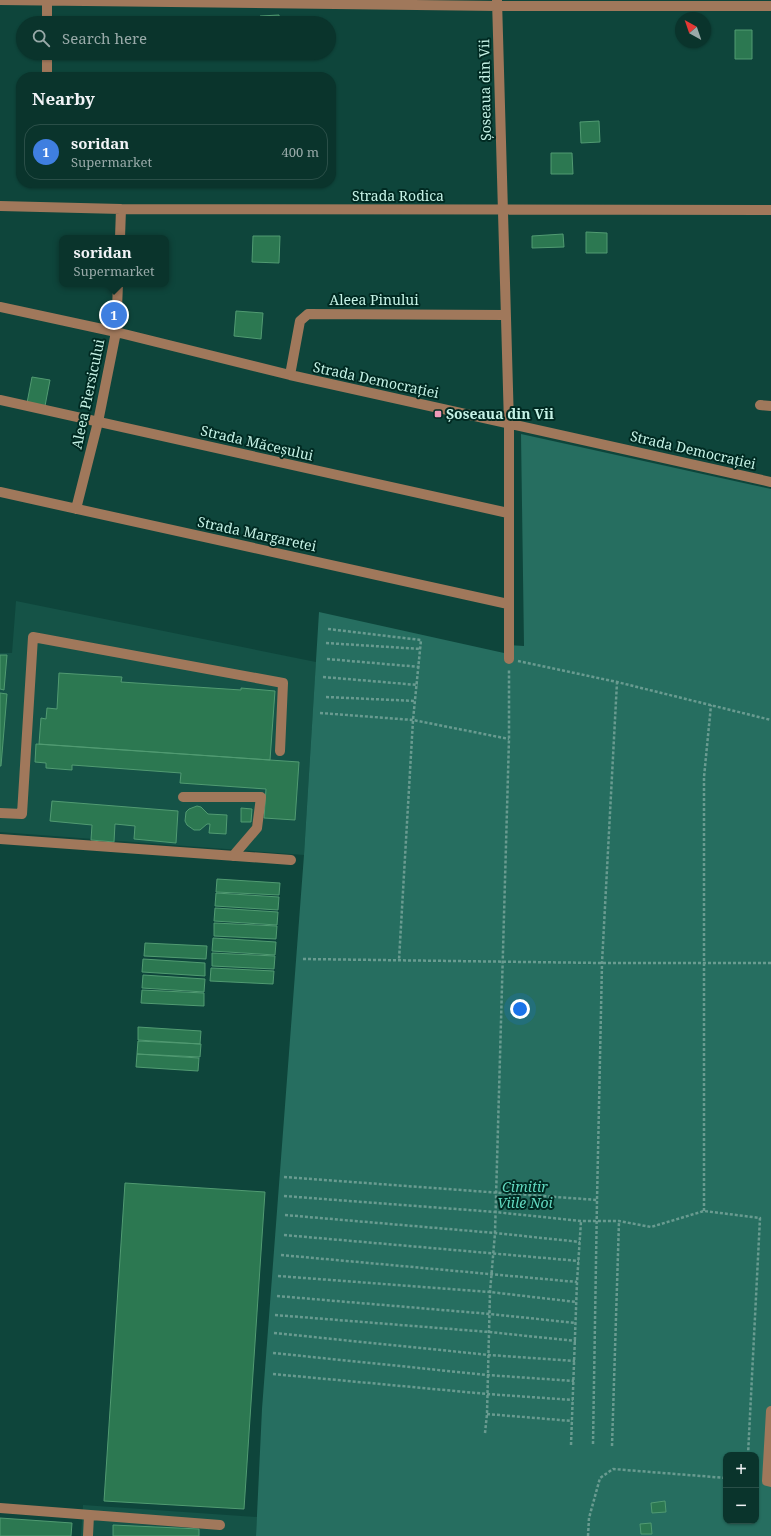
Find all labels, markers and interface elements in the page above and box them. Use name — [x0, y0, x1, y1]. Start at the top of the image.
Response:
north arrow — [675, 12, 711, 48]
search box — [16, 16, 336, 60]
icon: search — [30, 27, 52, 49]
text: Search here — [62, 28, 147, 48]
street label: Șoseaua din Vii — [474, 38, 495, 141]
text: Nearby — [32, 87, 95, 110]
text: soridan — [71, 133, 129, 153]
text: 1 — [42, 143, 50, 161]
text: 400 m — [282, 143, 319, 161]
text: Supermarket — [71, 153, 152, 171]
street label: Strada Rodica — [352, 186, 444, 205]
popup — [59, 235, 169, 287]
text: soridan — [74, 242, 132, 262]
text: Supermarket — [74, 262, 155, 280]
street label: Aleea Pinului — [329, 290, 419, 309]
pin: 1 — [101, 300, 127, 330]
street label: Aleea Piersicului — [67, 337, 109, 451]
street label: Strada Democrației — [311, 357, 441, 402]
place label: Șoseaua din Vii — [446, 404, 554, 423]
marker: Șoseaua din Vii — [433, 409, 443, 419]
street label: Strada Măceșului — [199, 420, 316, 465]
street label: Strada Democrației — [628, 426, 758, 473]
street label: Strada Margaretei — [196, 512, 319, 555]
your location — [510, 999, 530, 1019]
park label: Cimitir Viile Noi — [497, 1177, 554, 1212]
map controls — [723, 1452, 759, 1524]
button: + — [723, 1452, 759, 1488]
button: − — [723, 1488, 759, 1524]

